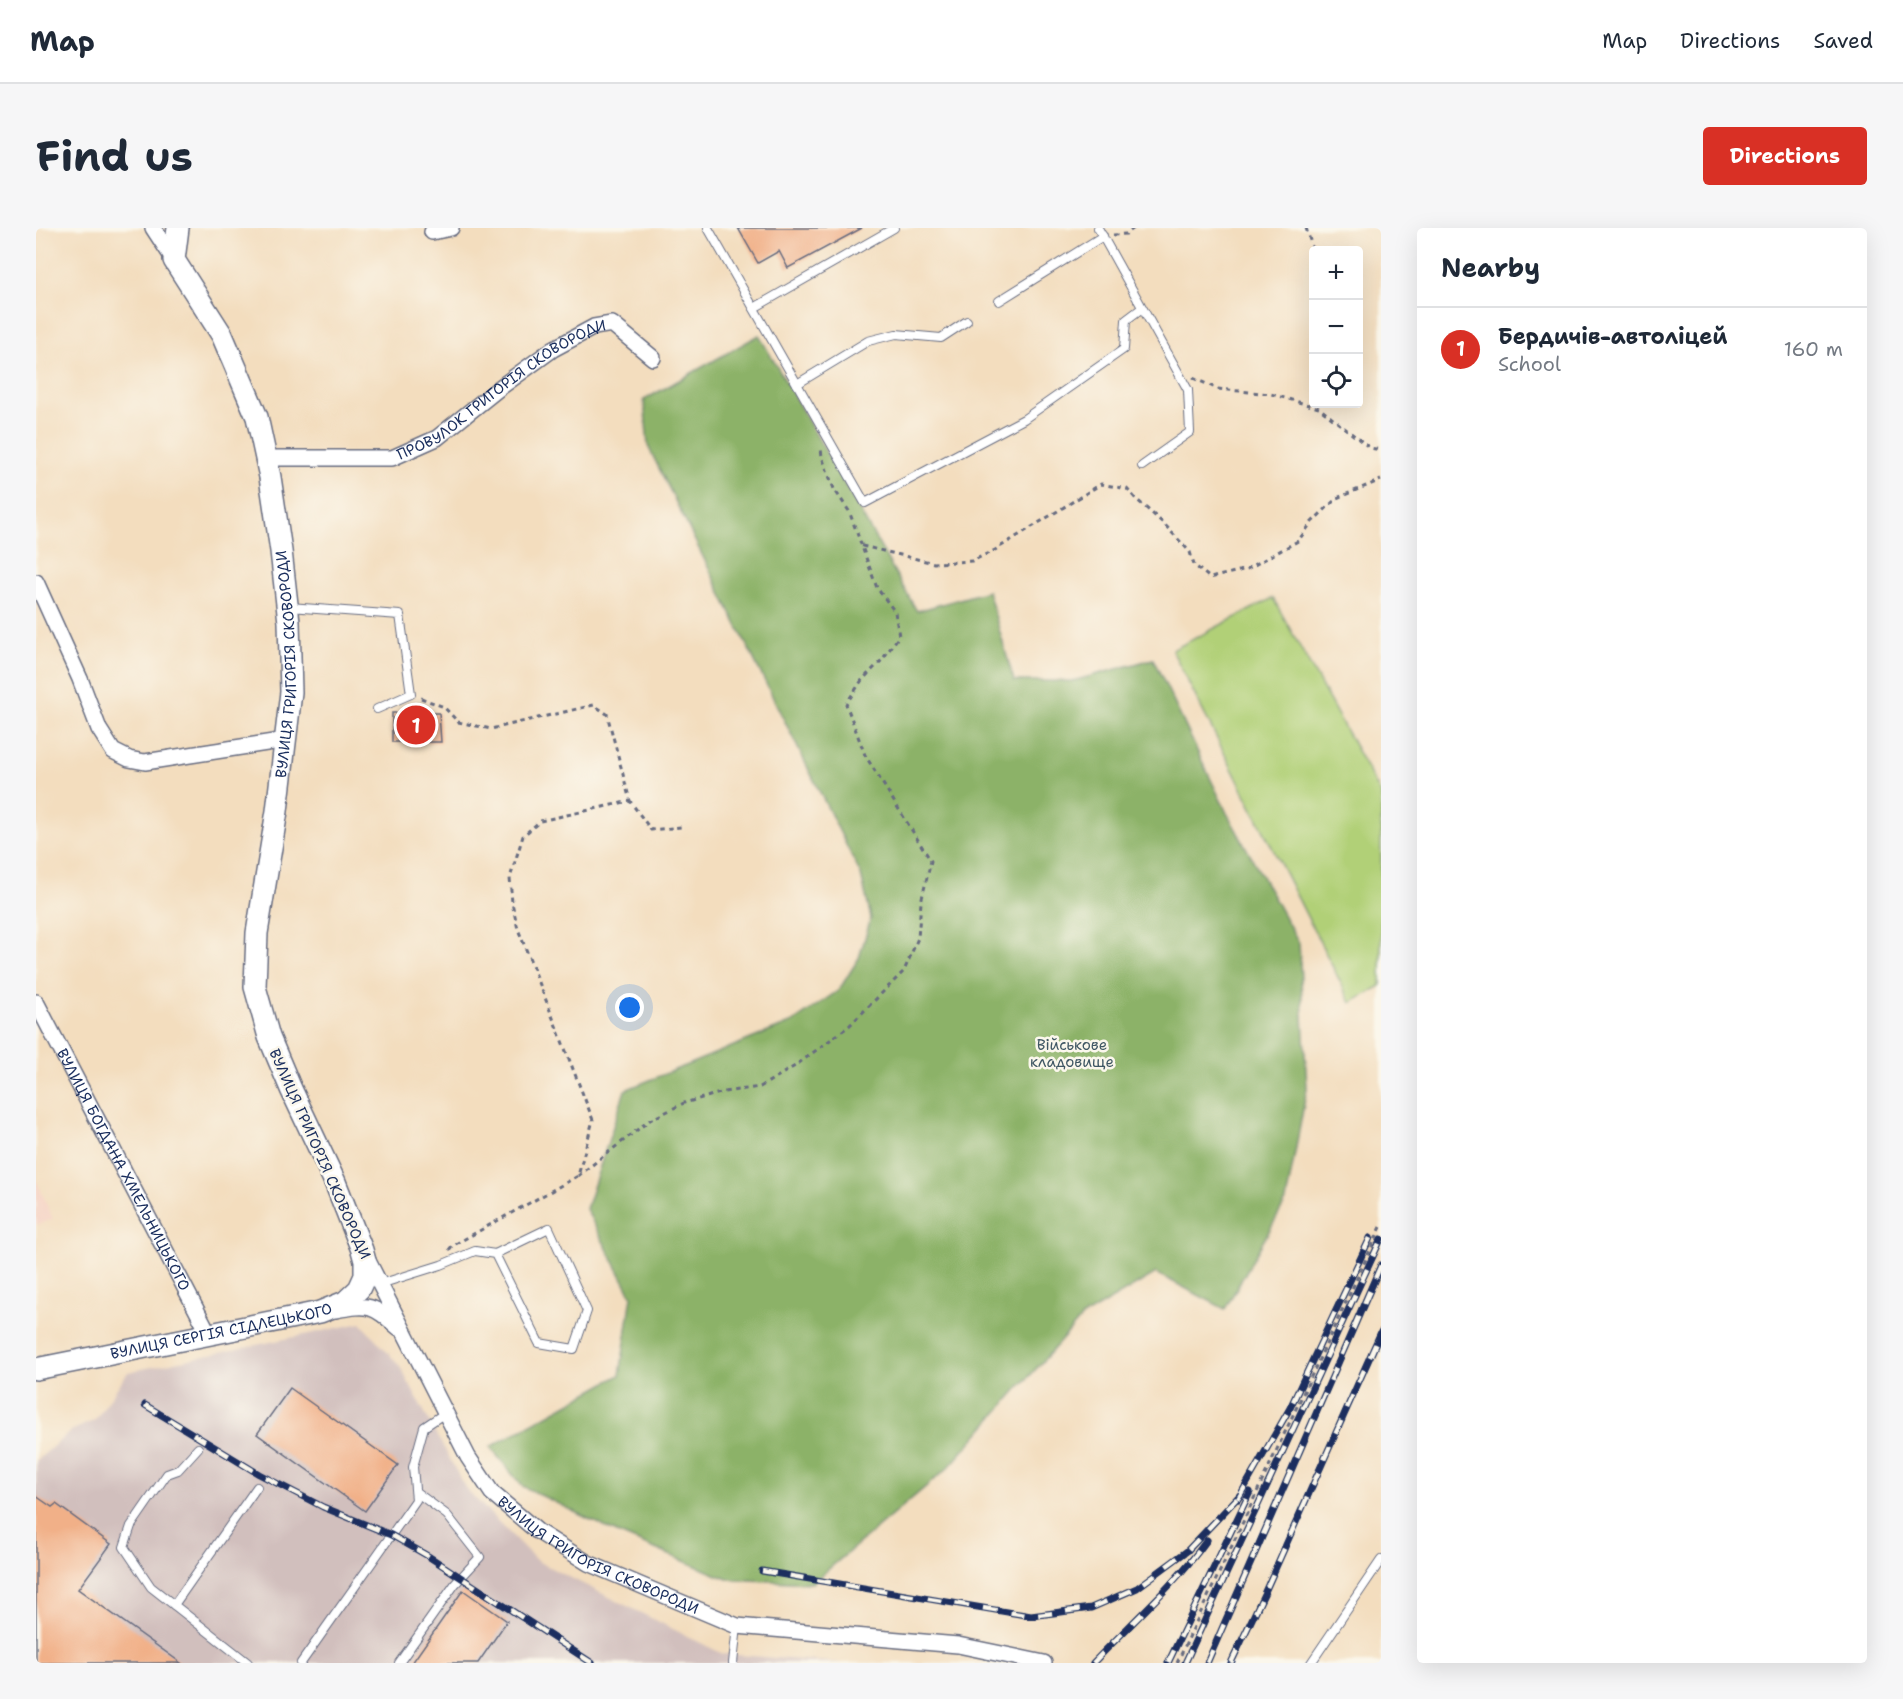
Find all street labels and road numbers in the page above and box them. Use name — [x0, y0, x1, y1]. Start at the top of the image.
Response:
street label: ПРОВУЛОК ГРИГОРІЯ СКОВОРОДИ — [394, 315, 607, 465]
street label: ВУЛИЦЯ ГРИГОРІЯ СКОВОРОДИ — [271, 549, 301, 779]
street label: ВУЛИЦЯ БОГДАНА ХМЕЛЬНИЦЬКОГО — [52, 1045, 195, 1294]
street label: ВУЛИЦЯ ГРИГОРІЯ СКОВОРОДИ — [264, 1046, 376, 1262]
street label: ВУЛИЦЯ СЕРГІЯ СІДЛЕЦЬКОГО — [109, 1298, 335, 1364]
street label: ВУЛИЦЯ ГРИГОРІЯ СКОВОРОДИ — [493, 1492, 702, 1619]

